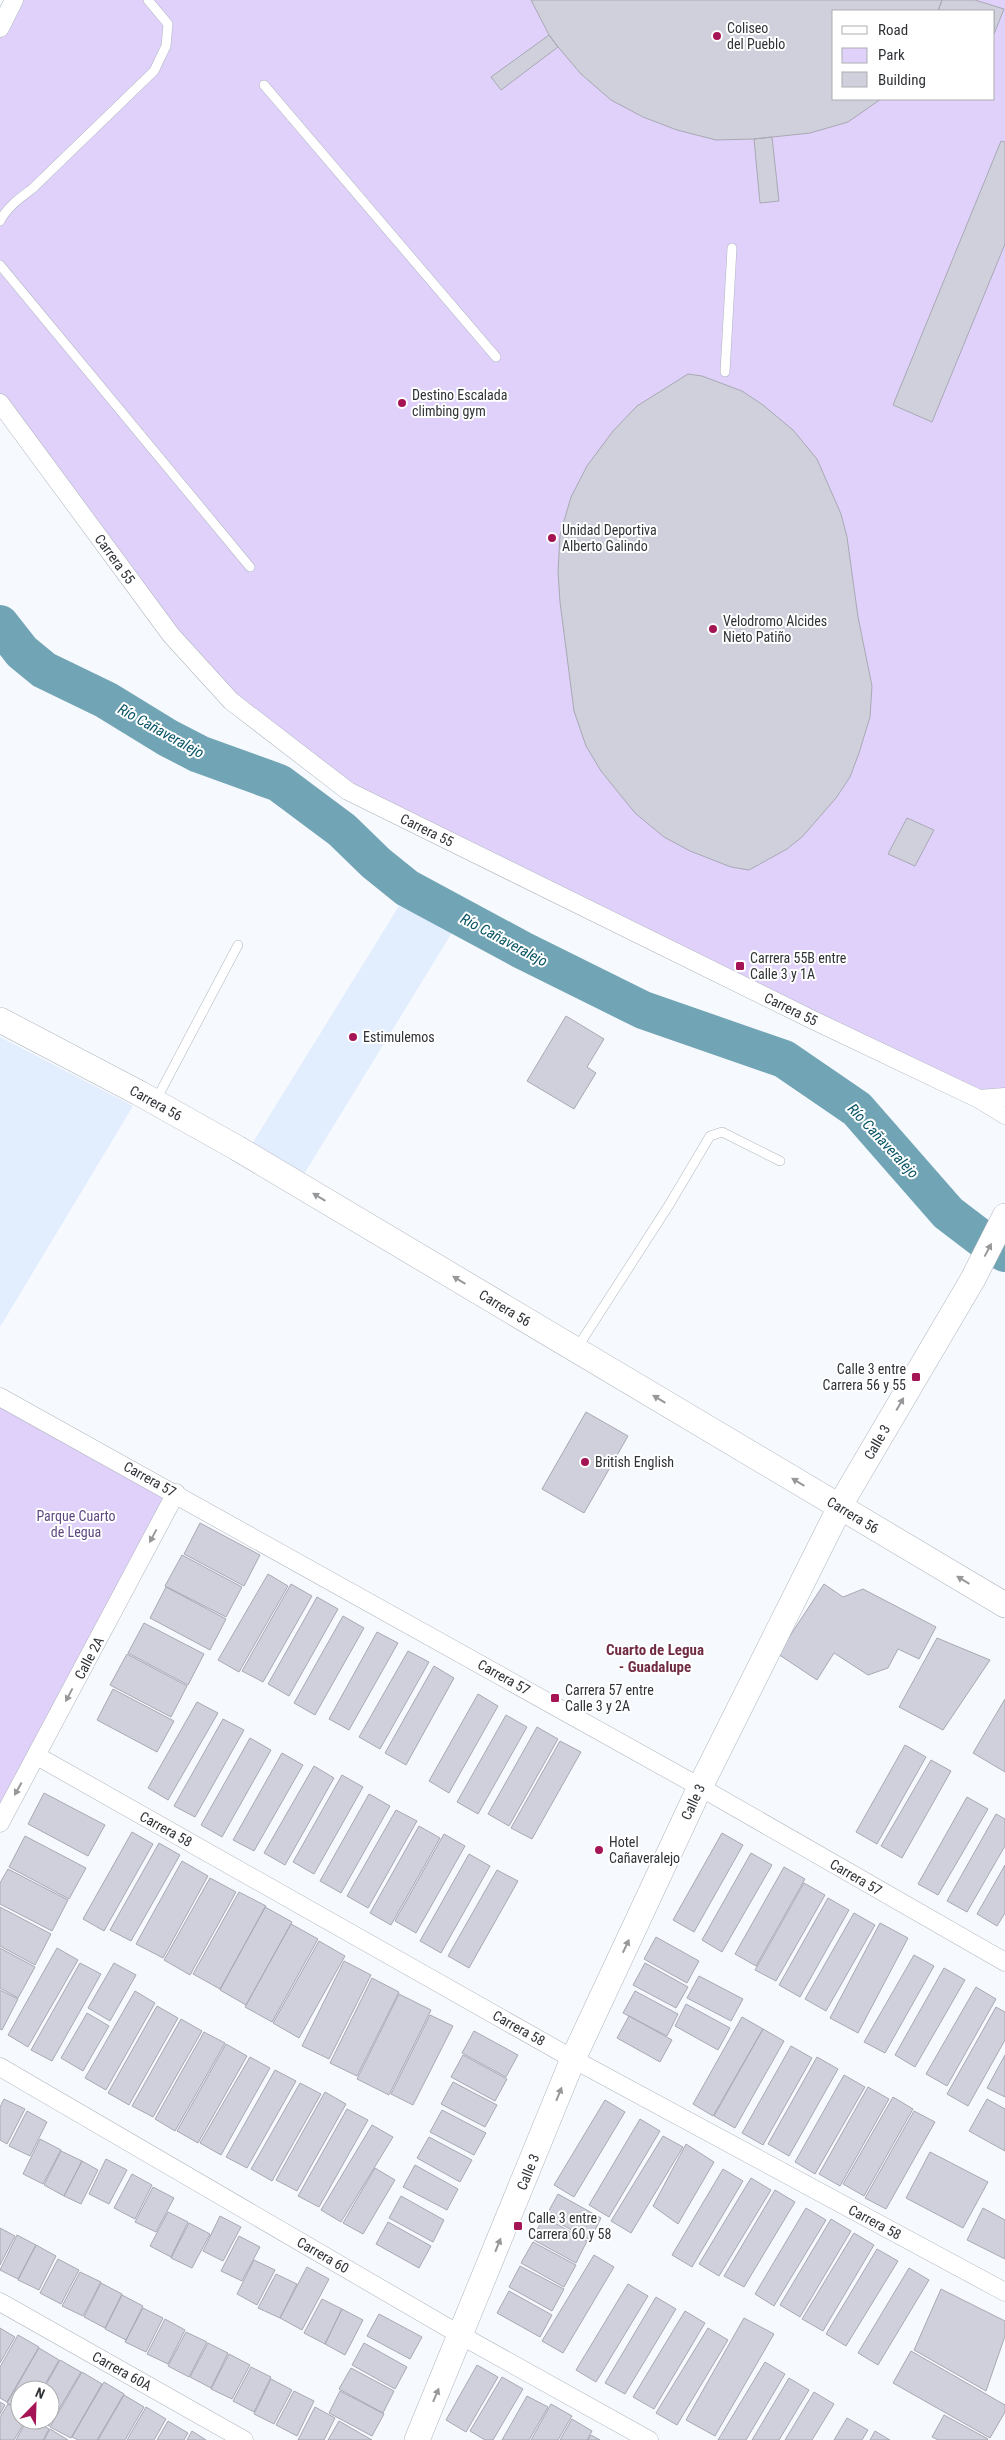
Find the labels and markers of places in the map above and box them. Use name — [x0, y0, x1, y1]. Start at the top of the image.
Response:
place label: Coliseo del Pueblo — [727, 20, 785, 52]
marker: Coliseo del Pueblo — [711, 30, 723, 42]
place label: Destino Escalada climbing gym — [412, 387, 507, 419]
marker: Destino Escalada climbing gym — [396, 397, 408, 409]
place label: Unidad Deportiva Alberto Galindo — [562, 522, 657, 554]
marker: Unidad Deportiva Alberto Galindo — [546, 532, 558, 544]
place label: Velodromo Alcides Nieto Patiño — [723, 613, 827, 645]
marker: Velodromo Alcides Nieto Patiño — [707, 623, 719, 635]
place label: Carrera 55B entre Calle 3 y 1A — [750, 950, 847, 982]
marker: Carrera 55B entre Calle 3 y 1A — [734, 960, 746, 972]
place label: Estimulemos — [363, 1029, 435, 1045]
marker: Estimulemos — [347, 1031, 359, 1043]
place label: Calle 3 entre Carrera 56 y 55 — [823, 1361, 906, 1393]
marker: Calle 3 entre Carrera 56 y 55 — [910, 1371, 922, 1383]
place label: British English — [595, 1454, 674, 1470]
marker: British English — [579, 1456, 591, 1468]
place label: Carrera 57 entre Calle 3 y 2A — [565, 1682, 654, 1714]
marker: Carrera 57 entre Calle 3 y 2A — [549, 1692, 561, 1704]
place label: Hotel Cañaveralejo — [609, 1834, 680, 1866]
marker: Hotel Cañaveralejo — [593, 1844, 605, 1856]
place label: Calle 3 entre Carrera 60 y 58 — [528, 2210, 612, 2242]
marker: Calle 3 entre Carrera 60 y 58 — [512, 2220, 524, 2232]

